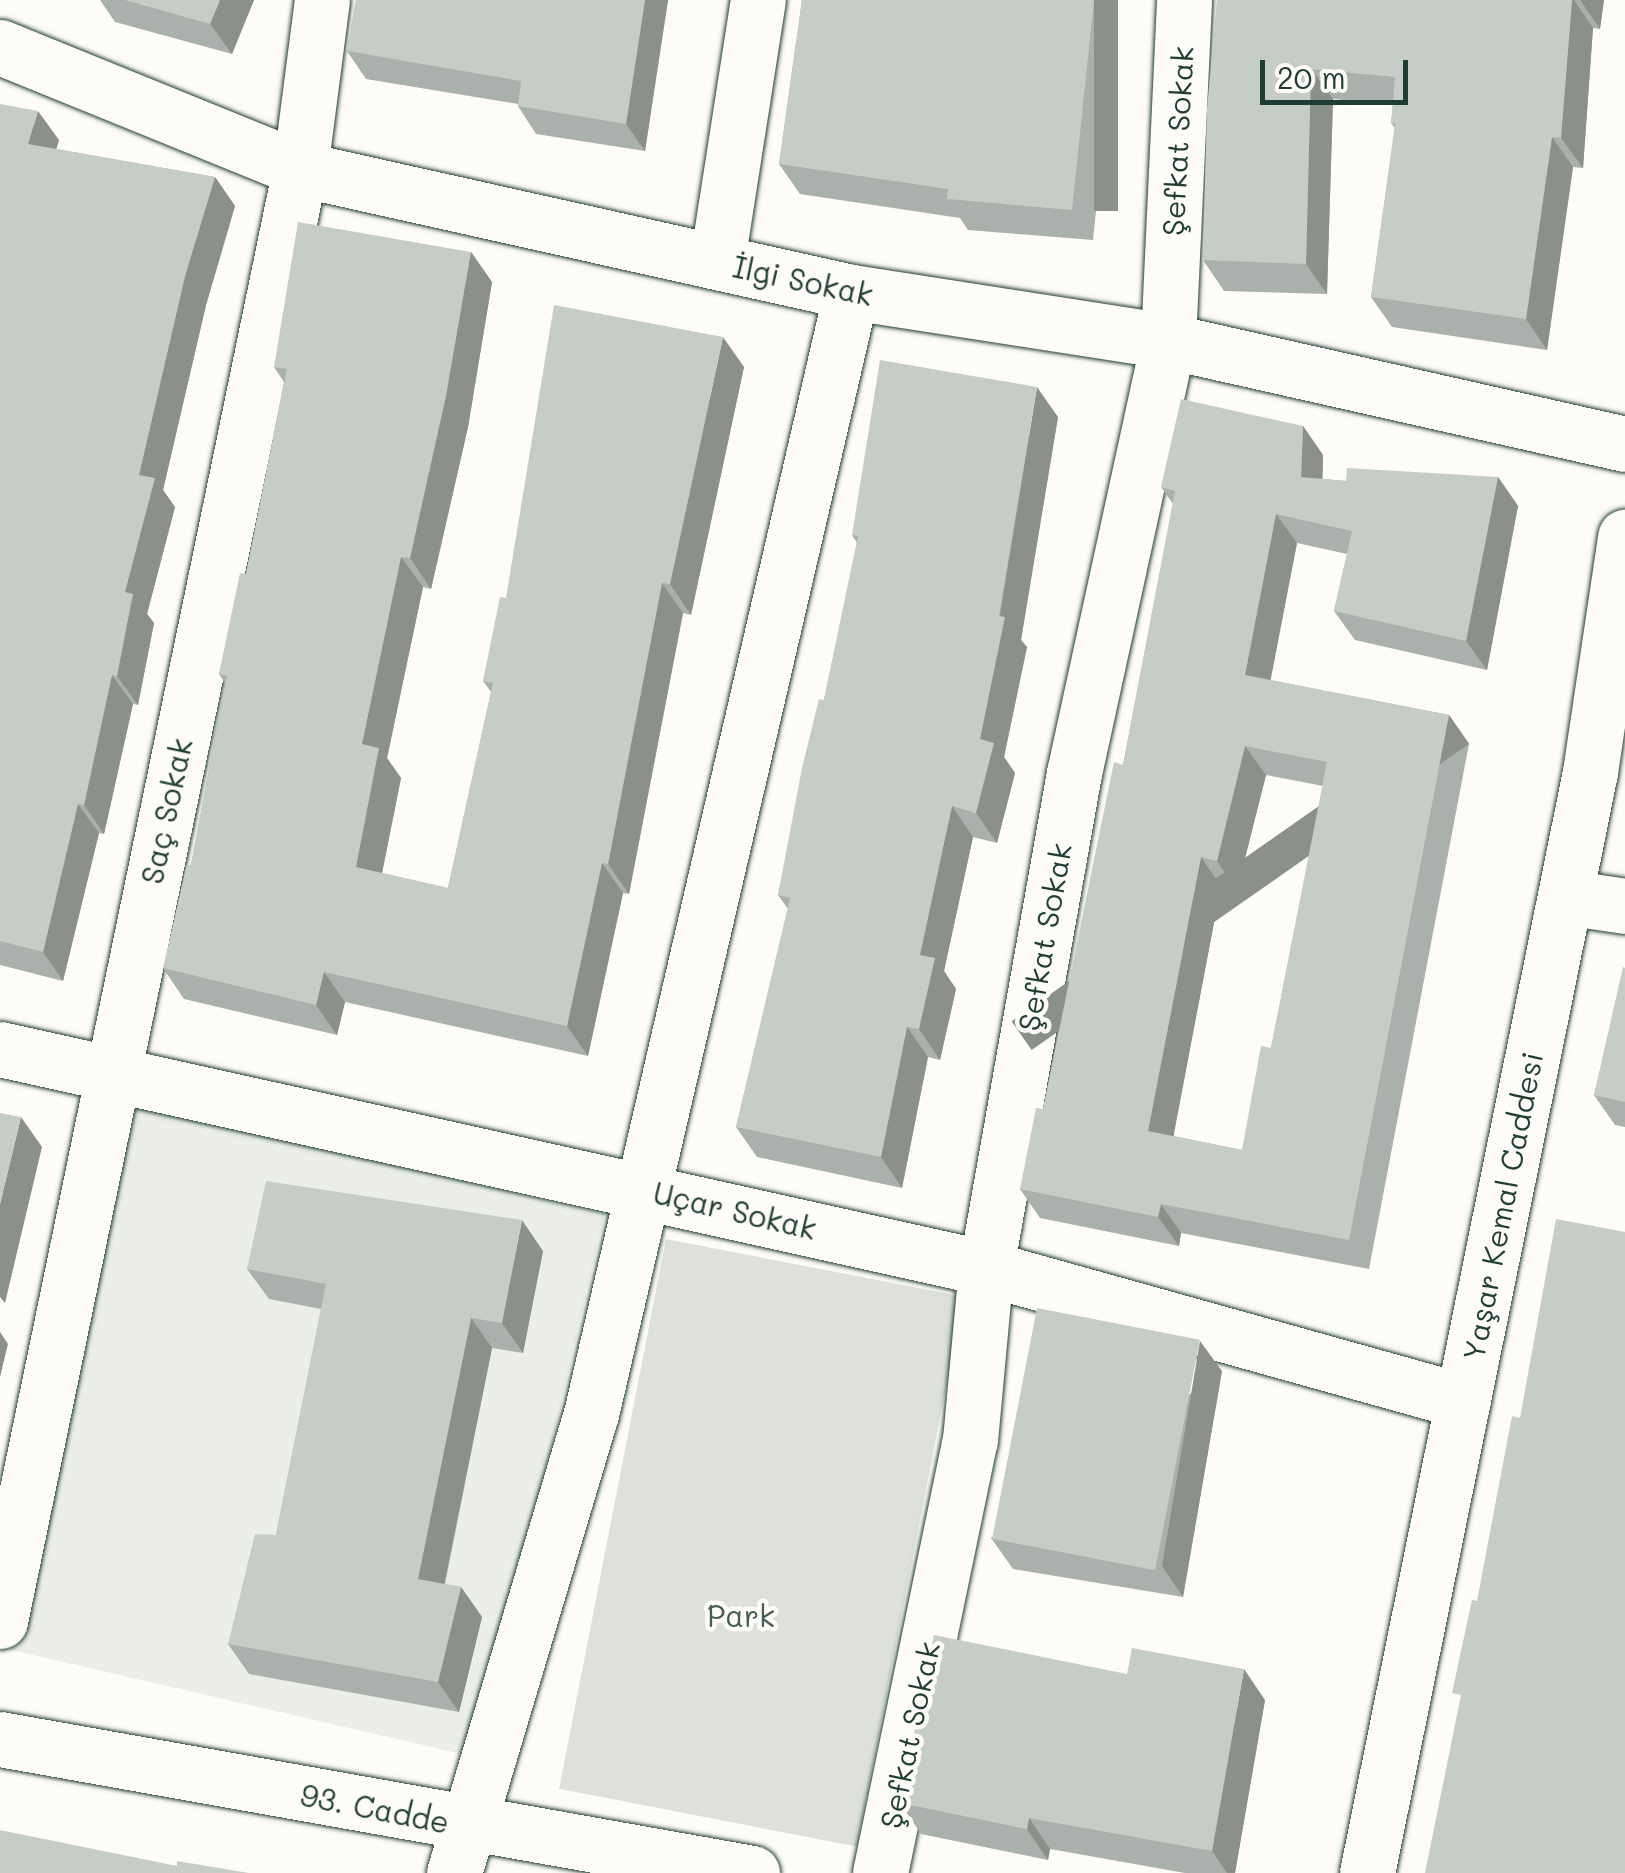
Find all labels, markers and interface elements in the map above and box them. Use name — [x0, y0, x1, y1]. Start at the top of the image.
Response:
scale bar — [1265, 40, 1412, 102]
street label: Şefkat Sokak — [1154, 45, 1200, 237]
text: 20 m — [1277, 57, 1346, 97]
street label: İlgi Sokak — [730, 248, 876, 312]
street label: Saç Sokak — [133, 735, 199, 887]
street label: Şefkat Sokak — [1010, 840, 1078, 1034]
street label: Yaşar Kemal Caddesi — [1454, 1049, 1550, 1363]
street label: Uçar Sokak — [650, 1174, 820, 1246]
park label: Park — [707, 1597, 775, 1633]
street label: Şefkat Sokak — [872, 1638, 946, 1832]
street label: 93. Cadde — [298, 1776, 452, 1840]

